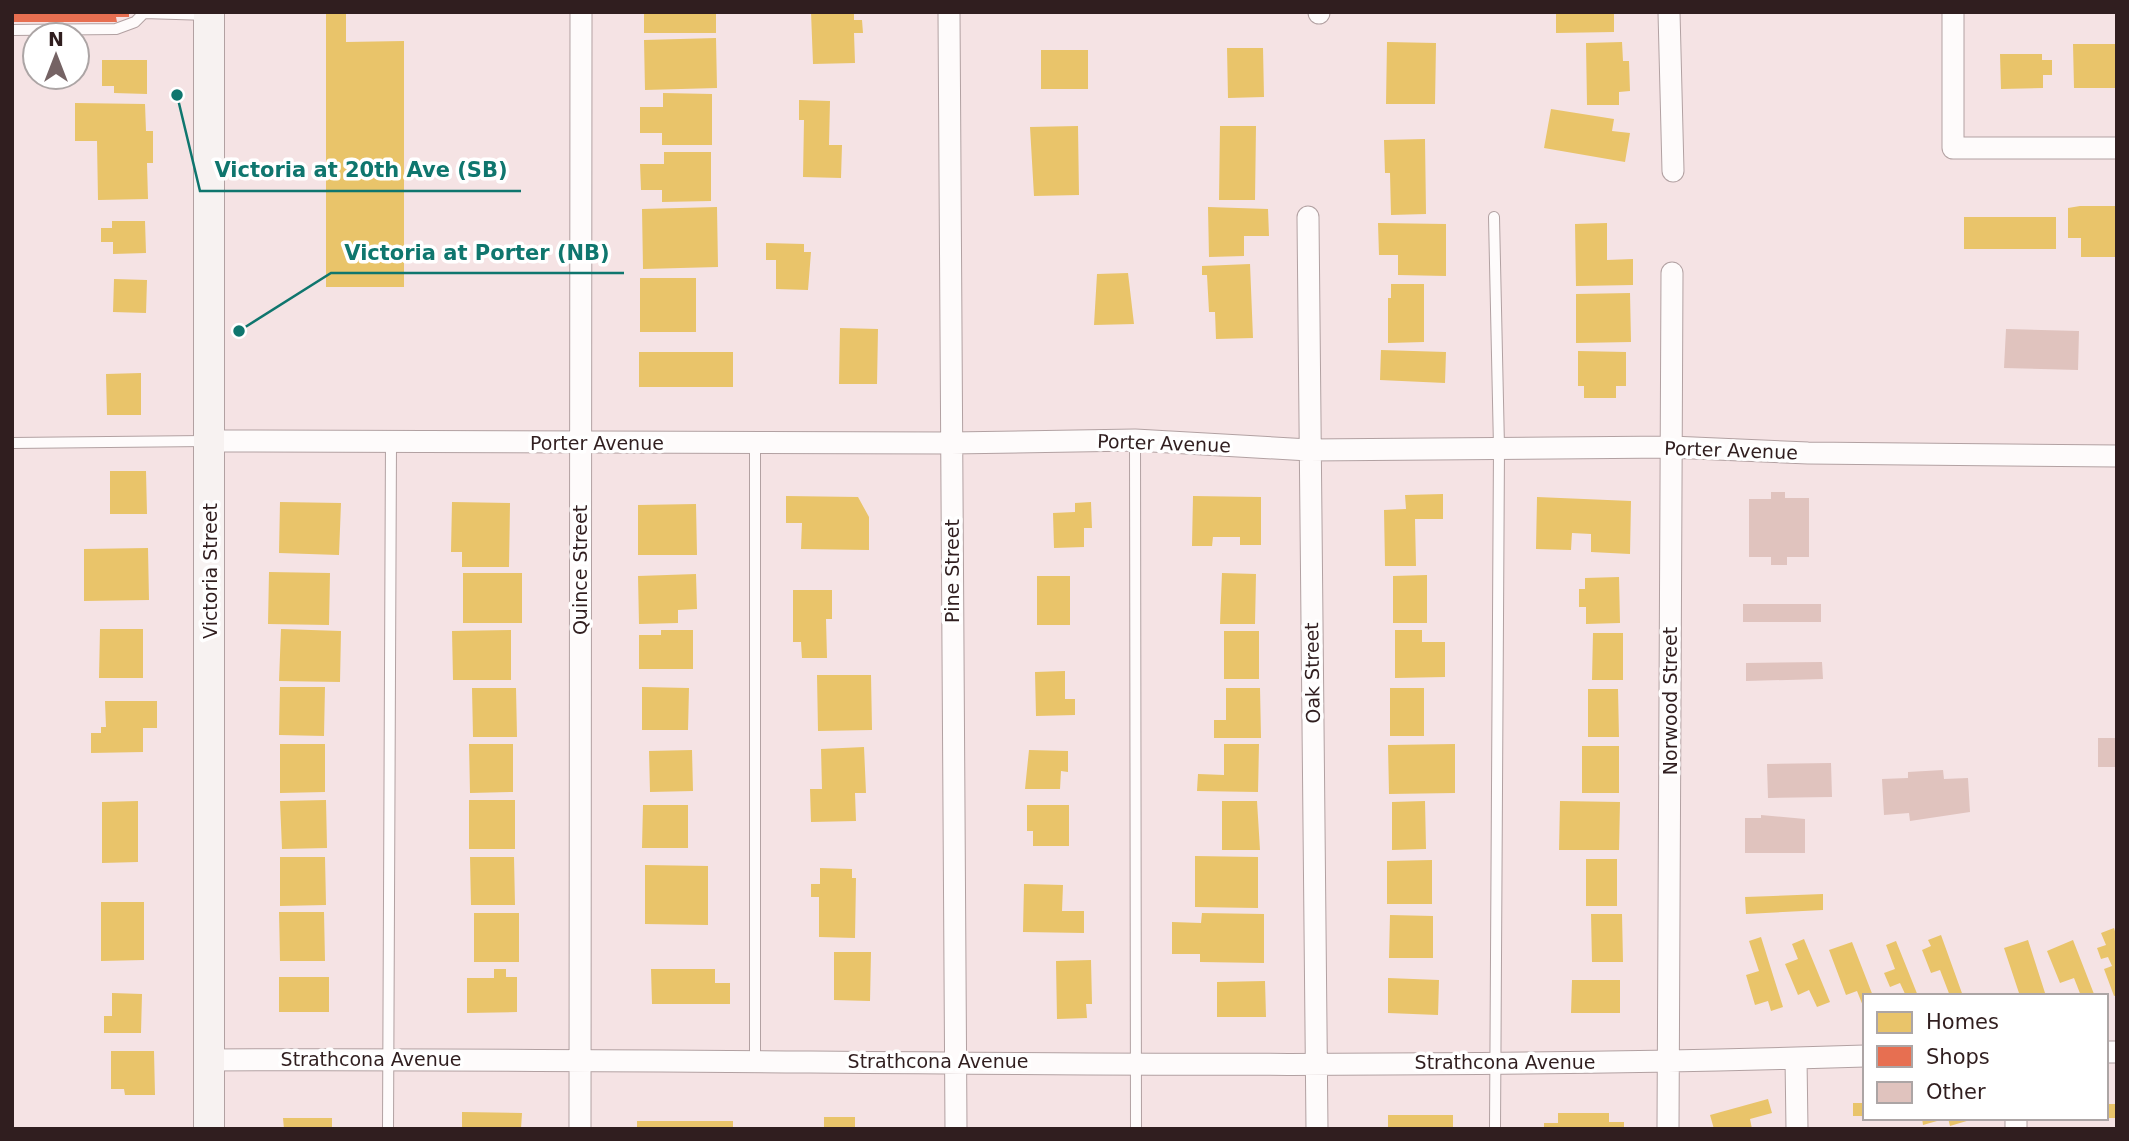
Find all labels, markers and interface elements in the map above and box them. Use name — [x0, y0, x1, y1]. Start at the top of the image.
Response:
north arrow — [21, 21, 91, 91]
text: N — [48, 28, 64, 50]
callout: Victoria at 20th Ave (SB) — [200, 149, 521, 191]
text: Victoria at 20th Ave (SB) — [214, 158, 508, 182]
callout: Victoria at Porter (NB) — [331, 231, 624, 273]
text: Victoria at Porter (NB) — [344, 241, 610, 265]
street label: Porter Avenue — [1097, 430, 1231, 456]
street label: Porter Avenue — [530, 432, 664, 454]
street label: Porter Avenue — [1664, 437, 1798, 463]
street label: Victoria Street — [199, 503, 221, 639]
street label: Quince Street — [569, 505, 591, 635]
street label: Pine Street — [941, 519, 963, 623]
street label: Oak Street — [1300, 622, 1324, 724]
street label: Norwood Street — [1659, 627, 1681, 775]
legend — [1863, 994, 2108, 1120]
text: Homes — [1926, 1010, 1999, 1034]
text: Shops — [1926, 1045, 1990, 1069]
street label: Strathcona Avenue — [281, 1048, 461, 1070]
street label: Strathcona Avenue — [848, 1050, 1028, 1072]
street label: Strathcona Avenue — [1415, 1051, 1595, 1073]
text: Other — [1926, 1080, 1986, 1104]

